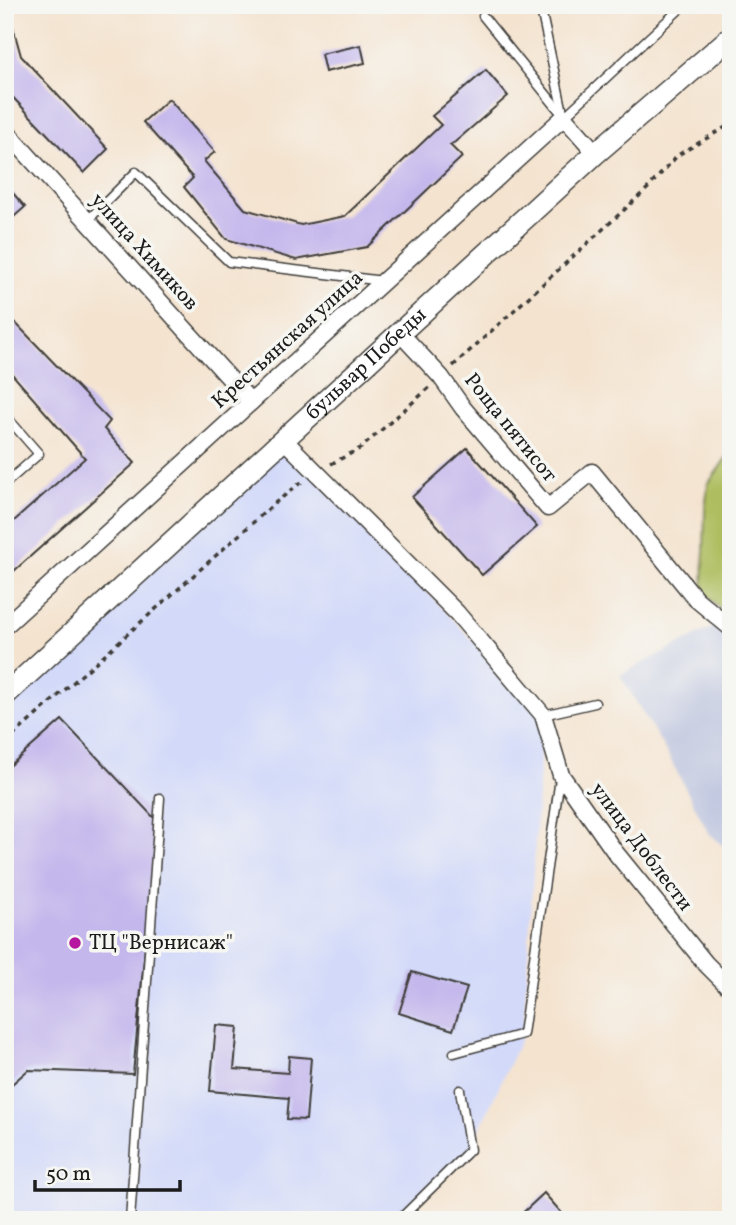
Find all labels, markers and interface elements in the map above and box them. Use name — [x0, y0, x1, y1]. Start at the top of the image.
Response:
street label: улица Химиков — [83, 187, 205, 317]
street label: Крестьянская улица — [206, 264, 370, 416]
street label: бульвар Победы — [299, 301, 433, 427]
street label: Роща пятисот — [457, 367, 563, 489]
street label: улица Доблести — [583, 777, 699, 918]
place label: ТЦ "Вернисаж" — [89, 929, 233, 958]
marker: ТЦ "Вернисаж" — [67, 935, 83, 951]
scale bar — [35, 1148, 180, 1192]
text: 50 m — [46, 1160, 91, 1189]

